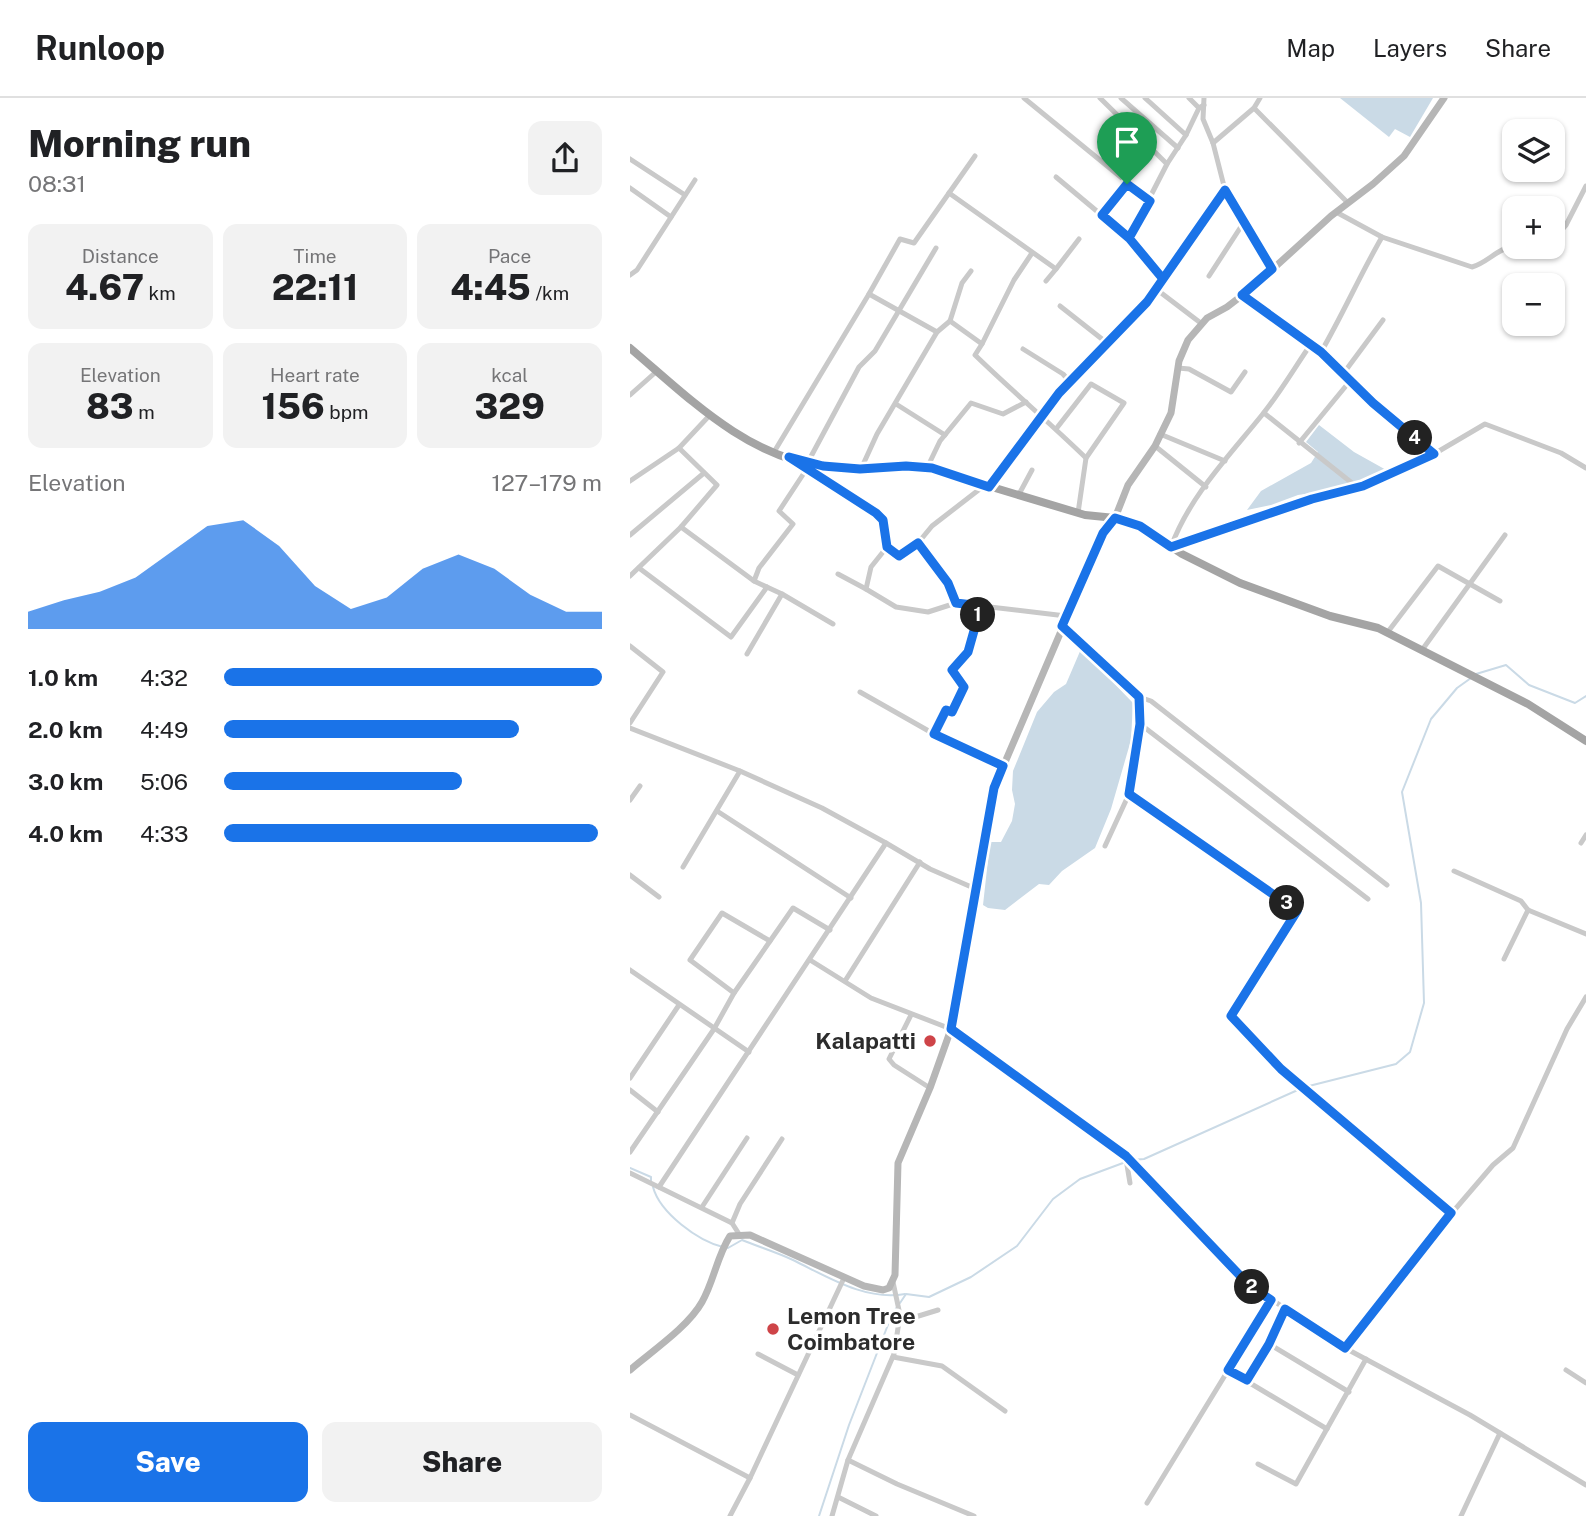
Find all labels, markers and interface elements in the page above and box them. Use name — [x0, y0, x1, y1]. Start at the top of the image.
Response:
text: Runloop — [35, 29, 165, 67]
text: Map — [1286, 34, 1335, 62]
text: Layers — [1373, 34, 1447, 62]
text: Share — [1485, 34, 1551, 62]
pin — [1097, 112, 1157, 184]
map controls — [1502, 119, 1565, 336]
button: layers — [1502, 119, 1565, 182]
text: Morning run — [28, 121, 251, 166]
button: share — [528, 121, 602, 195]
icon: arrive — [1108, 123, 1146, 161]
text: 08:31 — [28, 170, 86, 197]
button: + — [1502, 196, 1565, 259]
text: Distance — [82, 245, 159, 267]
text: Time — [293, 245, 337, 267]
text: Pace — [488, 245, 531, 267]
text: 4.67 — [65, 267, 144, 308]
text: 22:11 — [272, 267, 358, 308]
text: 4:45 — [450, 267, 531, 308]
button: − — [1502, 273, 1565, 336]
text: km — [144, 282, 176, 304]
text: /km — [531, 282, 569, 304]
text: Elevation — [80, 364, 161, 386]
text: Heart rate — [270, 364, 360, 386]
text: kcal — [491, 364, 528, 386]
text: 83 — [86, 386, 134, 427]
text: 156 — [262, 386, 325, 427]
text: 329 — [475, 386, 545, 427]
text: m — [134, 401, 155, 423]
text: bpm — [325, 401, 368, 423]
pin: 4 — [1398, 420, 1432, 456]
text: 4 — [1408, 426, 1421, 448]
text: Elevation — [28, 469, 126, 496]
text: 127–179 m — [492, 469, 602, 496]
pin: 1 — [960, 598, 996, 632]
text: 1 — [973, 603, 982, 625]
text: 1.0 km — [28, 664, 98, 691]
text: 4:32 — [140, 664, 188, 691]
text: 2.0 km — [28, 716, 103, 743]
text: 4:49 — [140, 716, 188, 743]
text: 3.0 km — [28, 768, 103, 795]
text: 5:06 — [140, 768, 188, 795]
text: 4.0 km — [28, 820, 103, 847]
text: 4:33 — [140, 820, 188, 847]
pin: 3 — [1270, 886, 1304, 920]
text: 3 — [1280, 891, 1293, 913]
place label: Kalapatti — [815, 1027, 916, 1054]
marker: Kalapatti — [922, 1033, 938, 1049]
pin: 2 — [1234, 1270, 1270, 1304]
text: 2 — [1245, 1275, 1258, 1297]
place label: Lemon Tree Coimbatore — [787, 1302, 916, 1355]
marker: Lemon Tree Coimbatore — [765, 1321, 781, 1337]
button: Save — [28, 1422, 308, 1502]
button: Share — [322, 1422, 602, 1502]

